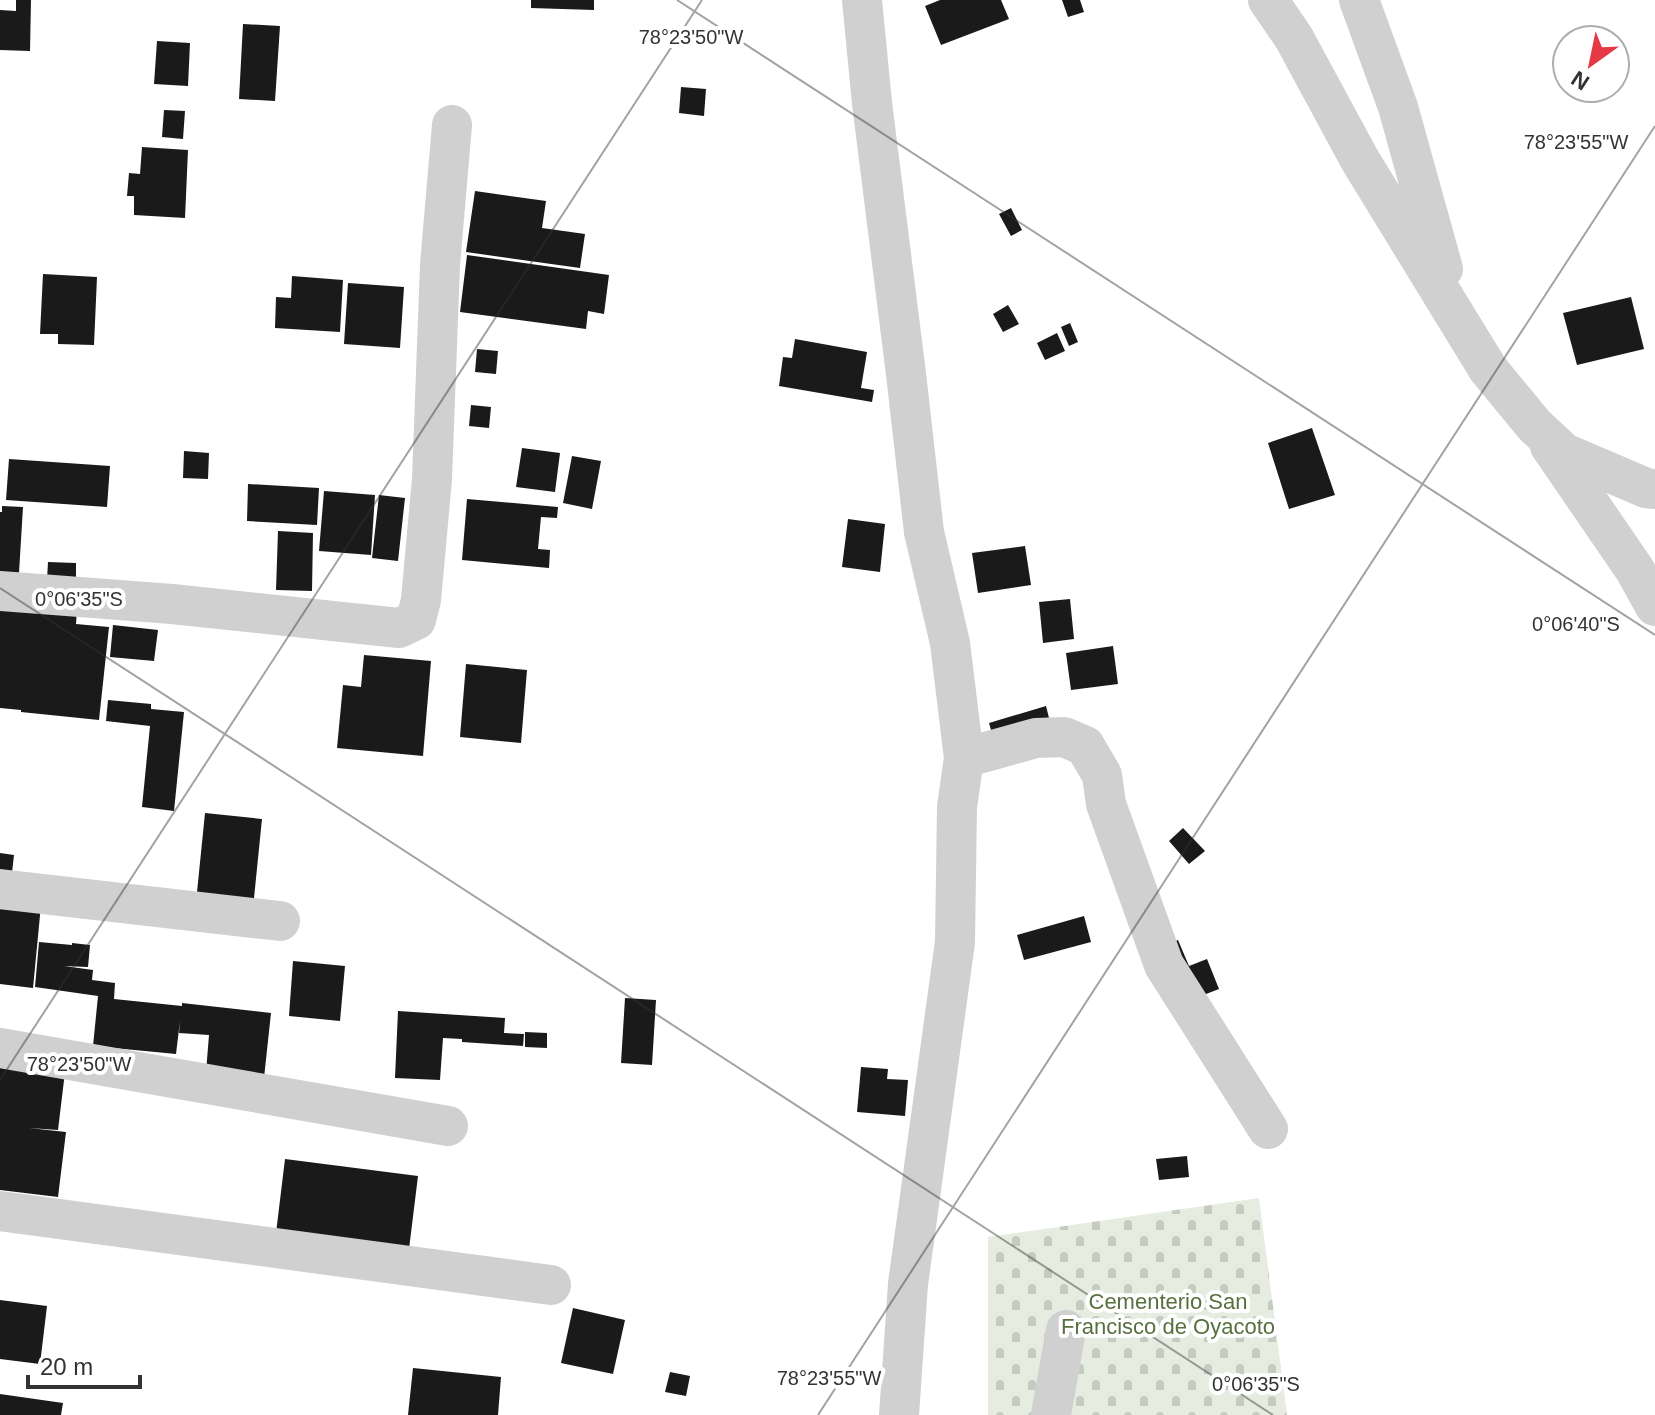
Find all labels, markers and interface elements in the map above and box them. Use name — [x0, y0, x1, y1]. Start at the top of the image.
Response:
north arrow — [1551, 24, 1631, 104]
text: 78°23'50"W — [639, 26, 743, 48]
text: N — [1567, 66, 1594, 95]
text: 78°23'55"W — [1524, 131, 1628, 153]
text: 0°06'35"S — [35, 588, 123, 610]
text: 0°06'40"S — [1532, 613, 1620, 635]
text: 78°23'50"W — [27, 1053, 131, 1075]
park label: Cementerio San Francisco de Oyacoto — [1061, 1289, 1275, 1339]
scale bar — [28, 1339, 140, 1389]
text: 20 m — [40, 1353, 93, 1380]
text: 78°23'55"W — [777, 1367, 881, 1389]
text: 0°06'35"S — [1212, 1373, 1300, 1395]

